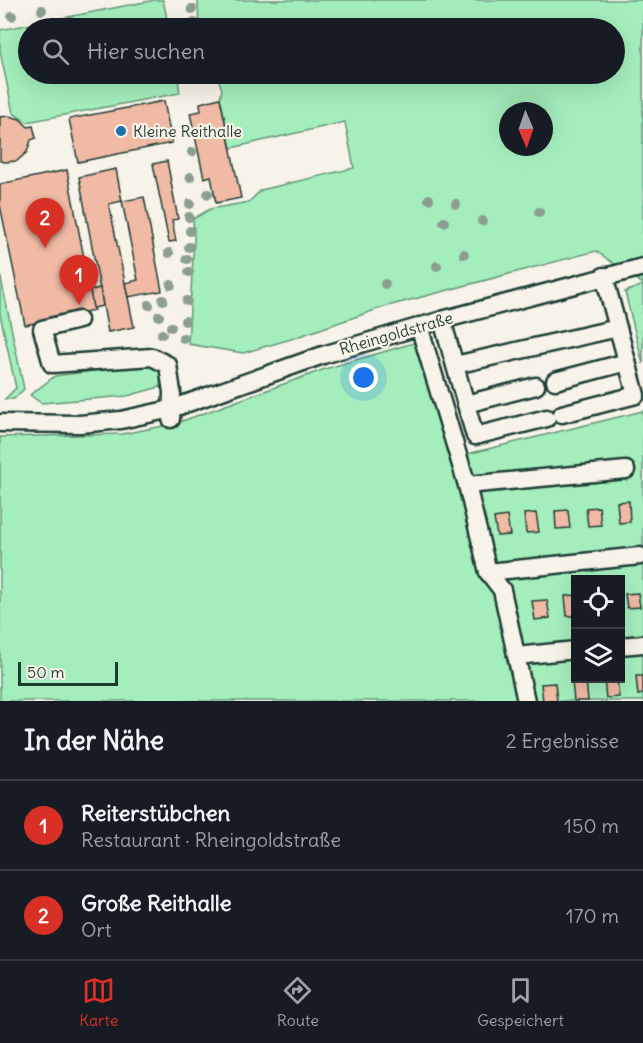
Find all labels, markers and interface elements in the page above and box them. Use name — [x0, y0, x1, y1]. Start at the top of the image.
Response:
search box — [18, 18, 625, 84]
icon: search — [39, 35, 72, 68]
text: Hier suchen — [87, 37, 205, 65]
north arrow — [499, 102, 553, 156]
place label: Kleine Reithalle — [133, 121, 242, 141]
marker: Kleine Reithalle — [114, 124, 128, 138]
pin: 2 — [26, 198, 64, 248]
pin: 1 — [60, 256, 98, 305]
street label: Rheingoldstraße — [337, 307, 455, 359]
your location — [349, 363, 378, 392]
map controls — [571, 575, 625, 683]
button: locate — [571, 575, 625, 629]
button: layers — [571, 629, 625, 683]
scale bar — [18, 659, 118, 686]
text: 50 m — [27, 662, 65, 682]
text: In der Nähe — [24, 724, 164, 757]
text: 2 Ergebnisse — [506, 728, 619, 753]
text: Reiterstübchen — [81, 799, 230, 827]
text: 1 — [40, 813, 47, 838]
text: 150 m — [564, 813, 619, 838]
text: Restaurant · Rheingoldstraße — [81, 827, 341, 852]
text: Große Reithalle — [81, 889, 232, 917]
text: 2 — [38, 903, 49, 928]
text: 170 m — [566, 903, 619, 928]
text: Ort — [81, 917, 111, 942]
tab: Karte — [79, 974, 118, 1030]
tab: Route — [277, 974, 319, 1030]
tab: Gespeichert — [477, 974, 564, 1030]

